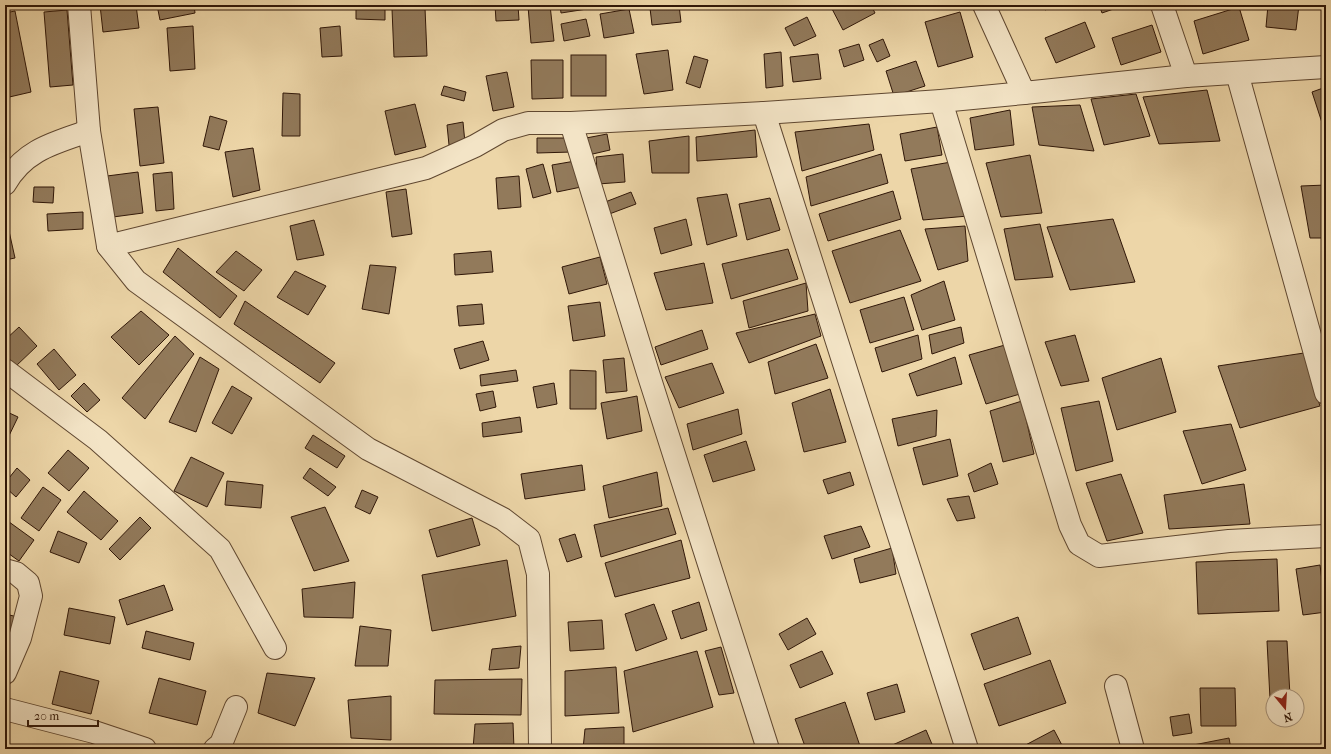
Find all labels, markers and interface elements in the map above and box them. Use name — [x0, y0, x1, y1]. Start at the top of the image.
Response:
north arrow — [1265, 688, 1305, 728]
scale bar — [28, 702, 98, 728]
text: 20 m — [34, 709, 59, 723]
text: N — [1281, 710, 1294, 725]

